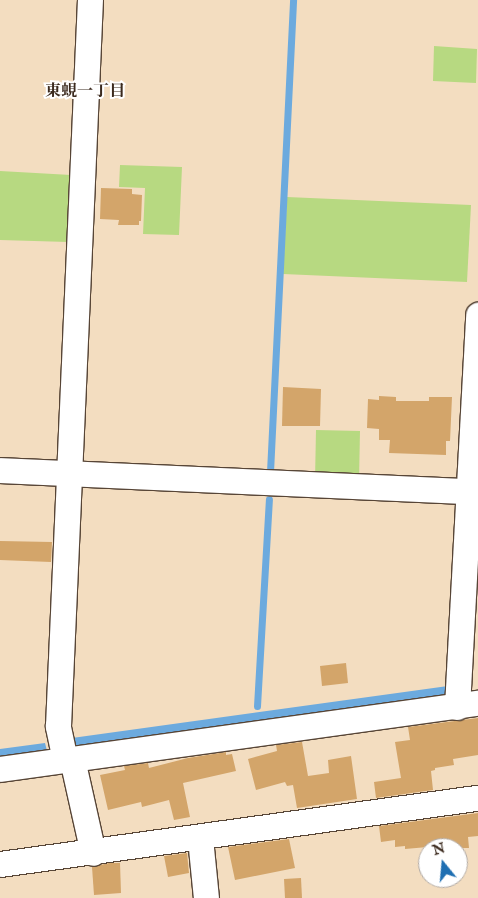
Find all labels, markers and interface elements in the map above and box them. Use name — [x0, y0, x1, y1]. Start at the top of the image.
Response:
district label: 東蜆一丁目 — [45, 82, 125, 102]
north arrow — [418, 838, 468, 888]
text: N — [430, 839, 447, 860]

